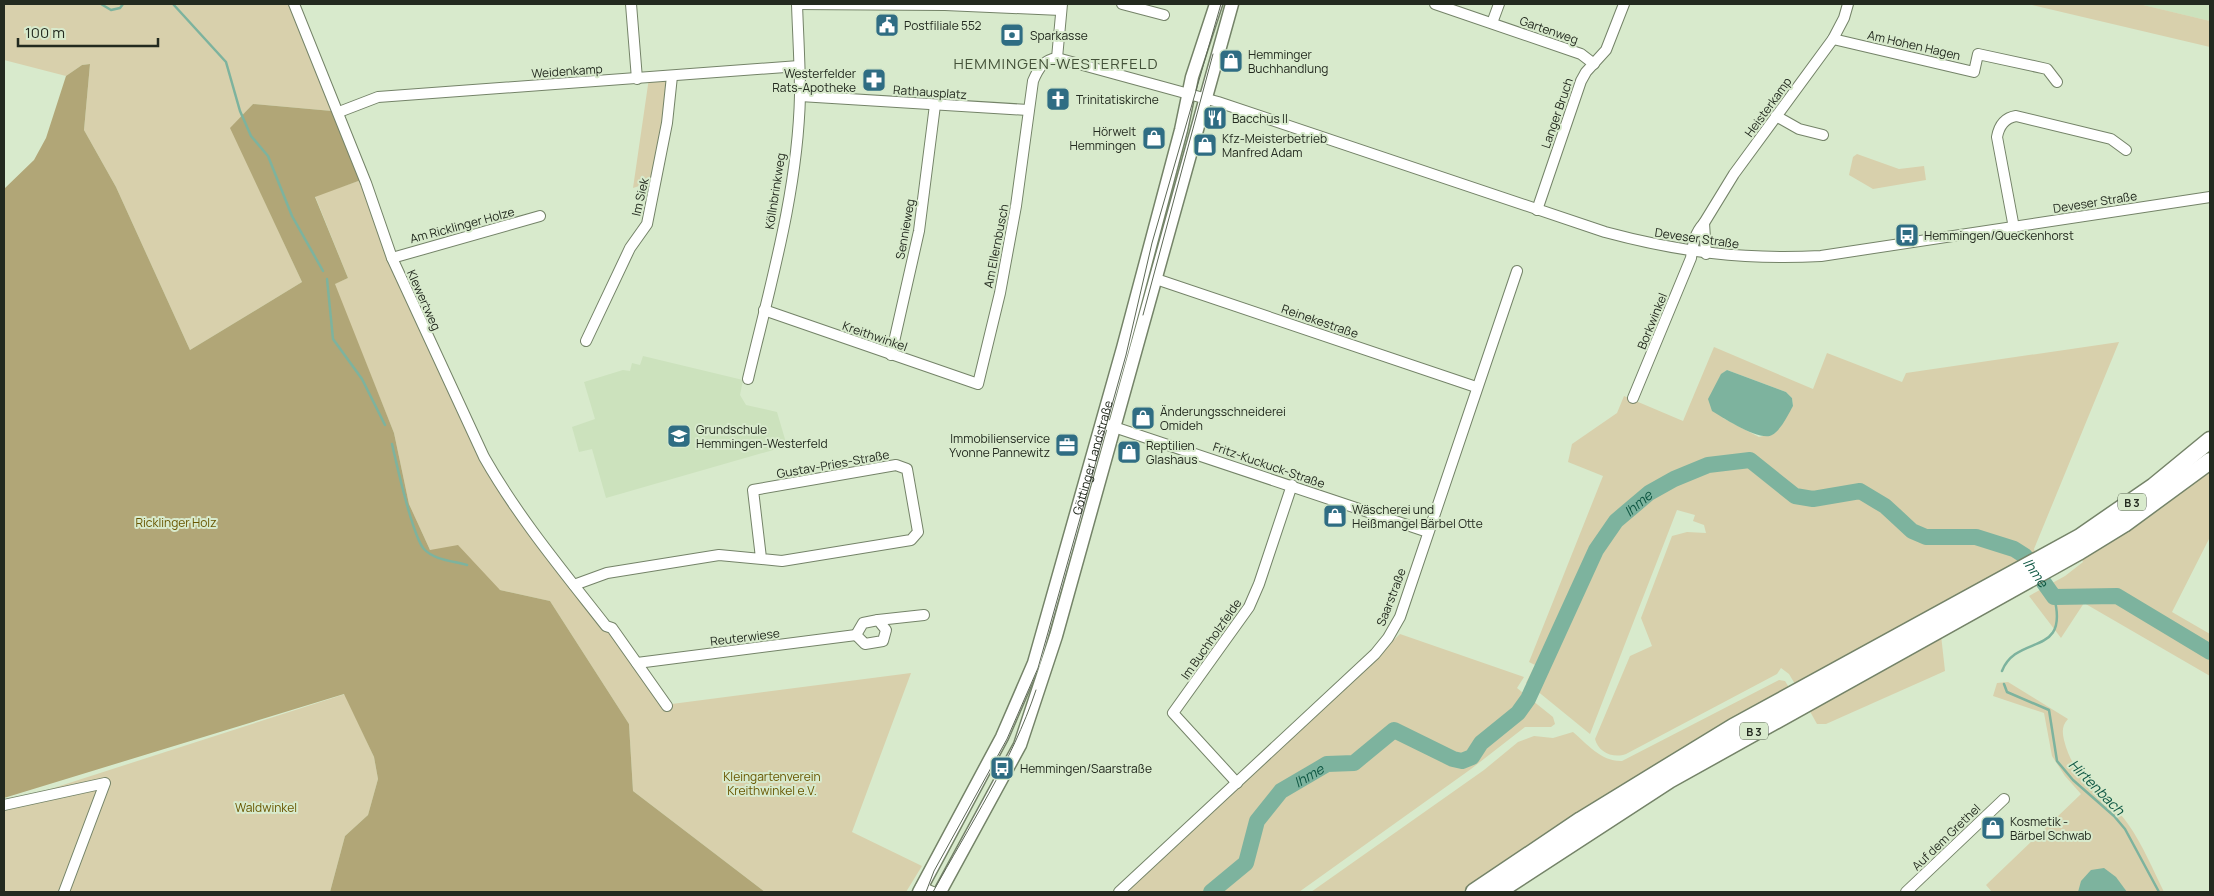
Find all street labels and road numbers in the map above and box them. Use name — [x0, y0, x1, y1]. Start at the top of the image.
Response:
street label: Gartenweg — [1517, 12, 1581, 48]
street label: Am Hohen Hagen — [1866, 26, 1962, 64]
street label: Weidenkamp — [531, 60, 603, 82]
street label: Heisterkamp — [1741, 74, 1795, 140]
street label: Langer Bruch — [1537, 76, 1577, 150]
street label: Rathausplatz — [892, 81, 968, 103]
street label: Köllnbrinkweg — [761, 152, 789, 230]
street label: Im Siek — [627, 175, 653, 218]
street label: Deveser Straße — [2052, 187, 2138, 217]
street label: Sennieweg — [891, 197, 919, 261]
street label: Am Ellernbusch — [980, 202, 1012, 290]
street label: Am Ricklinger Holze — [408, 203, 516, 247]
street label: Deveser Straße — [1654, 224, 1740, 252]
street label: Klewertweg — [403, 267, 445, 333]
street label: Borkwinkel — [1633, 290, 1671, 352]
street label: Reinekestraße — [1279, 300, 1361, 342]
street label: Kreithwinkel — [840, 317, 910, 355]
street label: Göttinger Landstraße — [1068, 398, 1116, 517]
street label: Fritz-Kuckuck-Straße — [1211, 438, 1327, 492]
street label: Gustav-Pries-Straße — [775, 446, 891, 482]
road number: B 3 — [2118, 494, 2146, 511]
street label: Saarstraße — [1372, 566, 1410, 628]
street label: Im Buchholzfelde — [1177, 595, 1245, 683]
street label: Reuterwiese — [709, 624, 781, 650]
road number: B 3 — [1740, 722, 1768, 739]
street label: Auf dem Grethel — [1908, 800, 1984, 874]

